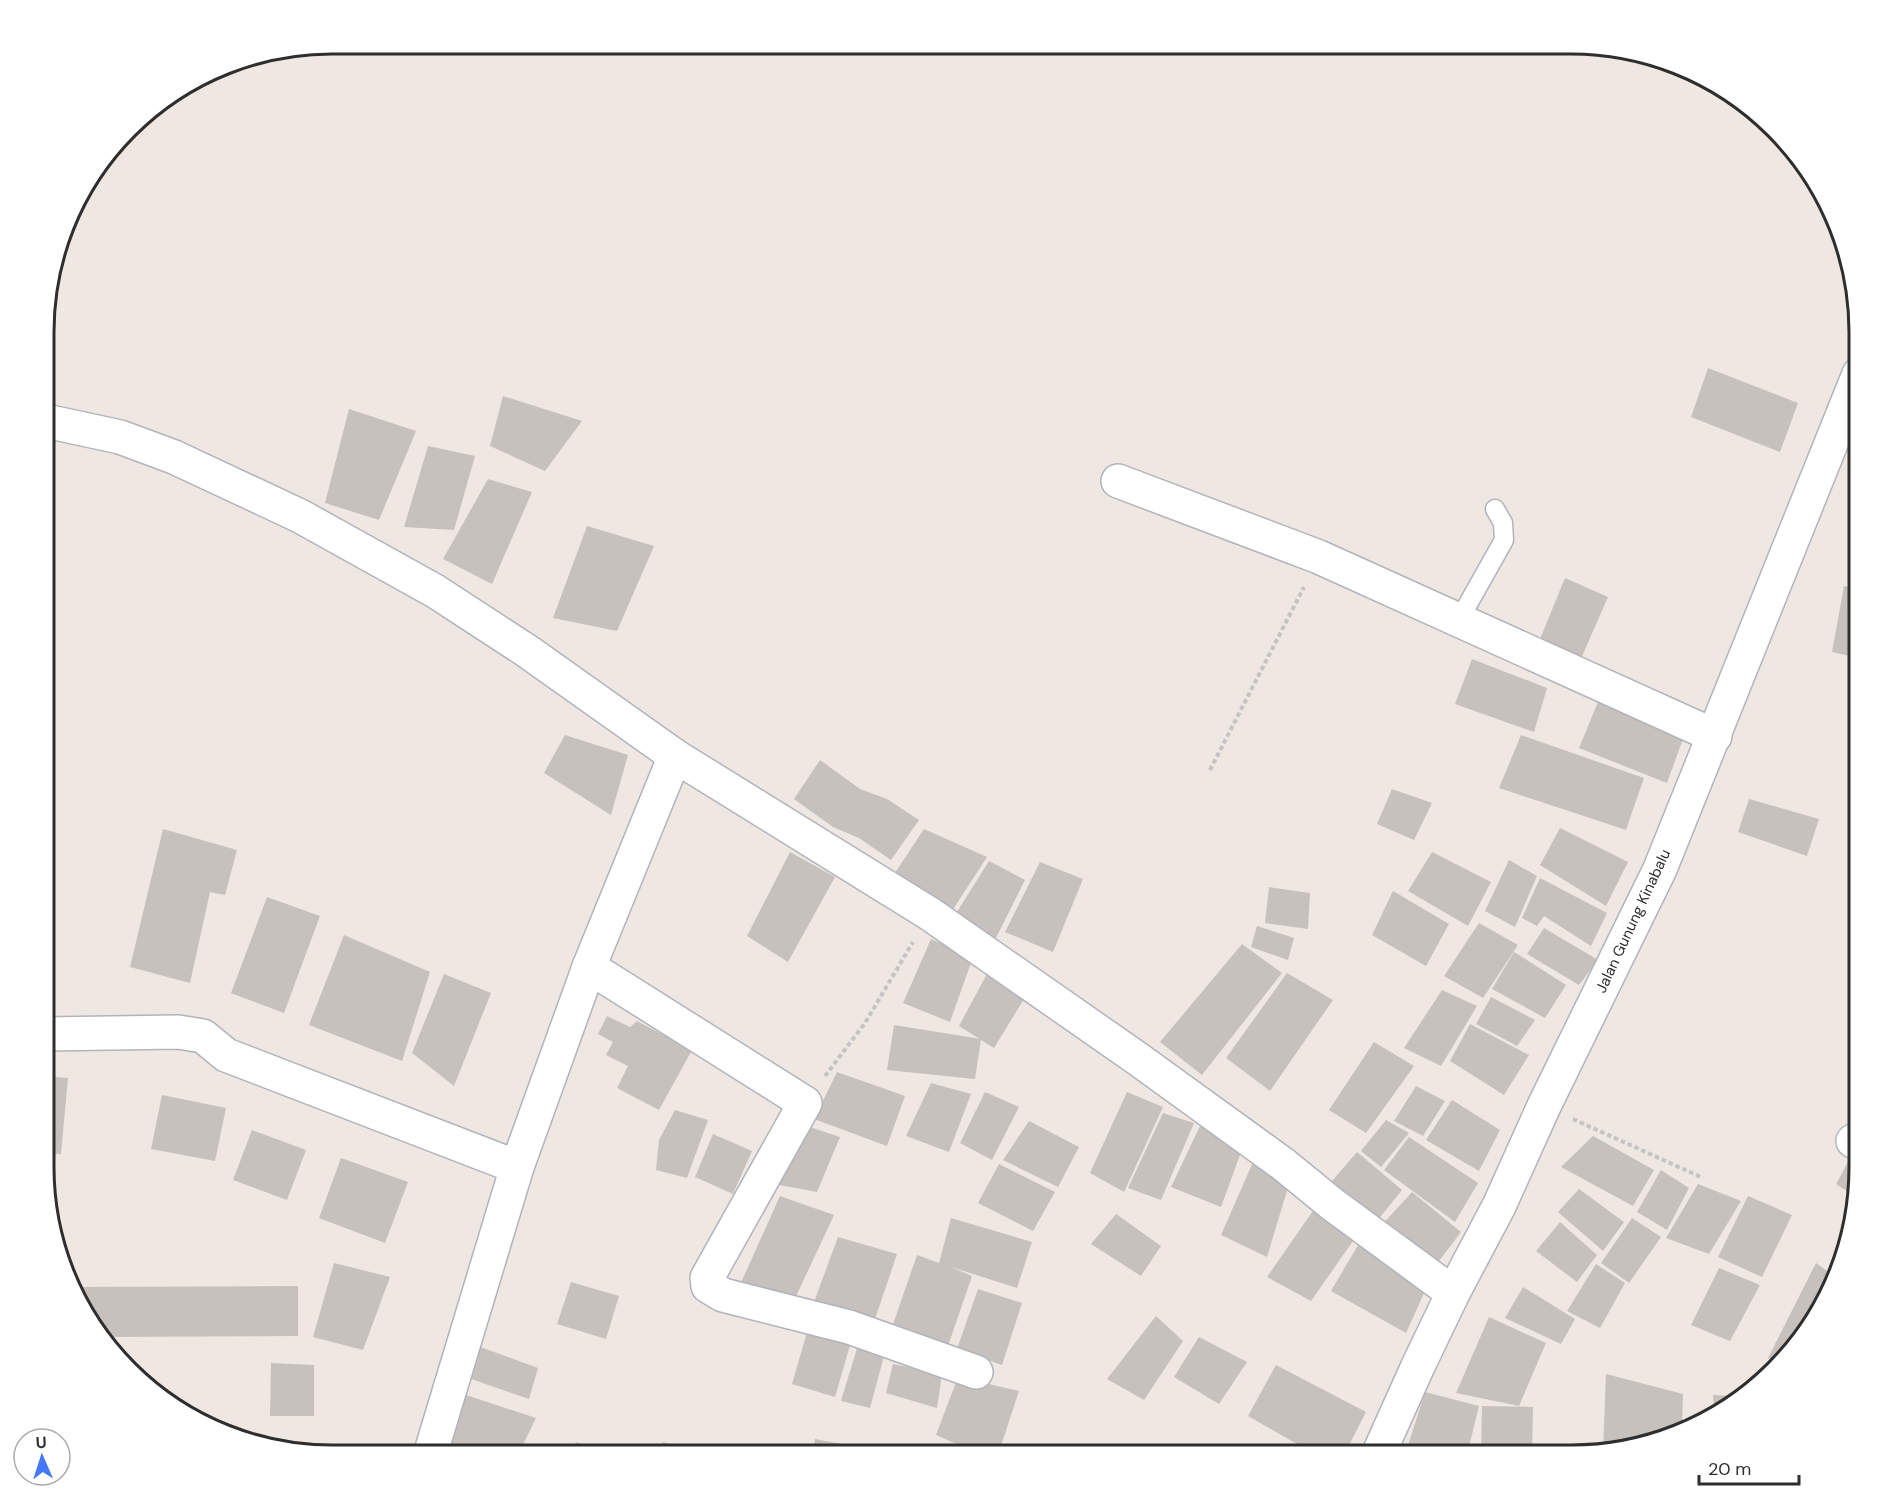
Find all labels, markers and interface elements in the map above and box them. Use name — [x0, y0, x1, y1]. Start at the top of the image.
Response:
street label: Jalan Gunung Kinabalu — [1591, 846, 1675, 996]
north arrow — [12, 1427, 72, 1487]
text: U — [35, 1432, 47, 1453]
scale bar — [1699, 1448, 1800, 1486]
text: 20 m — [1708, 1457, 1751, 1481]

